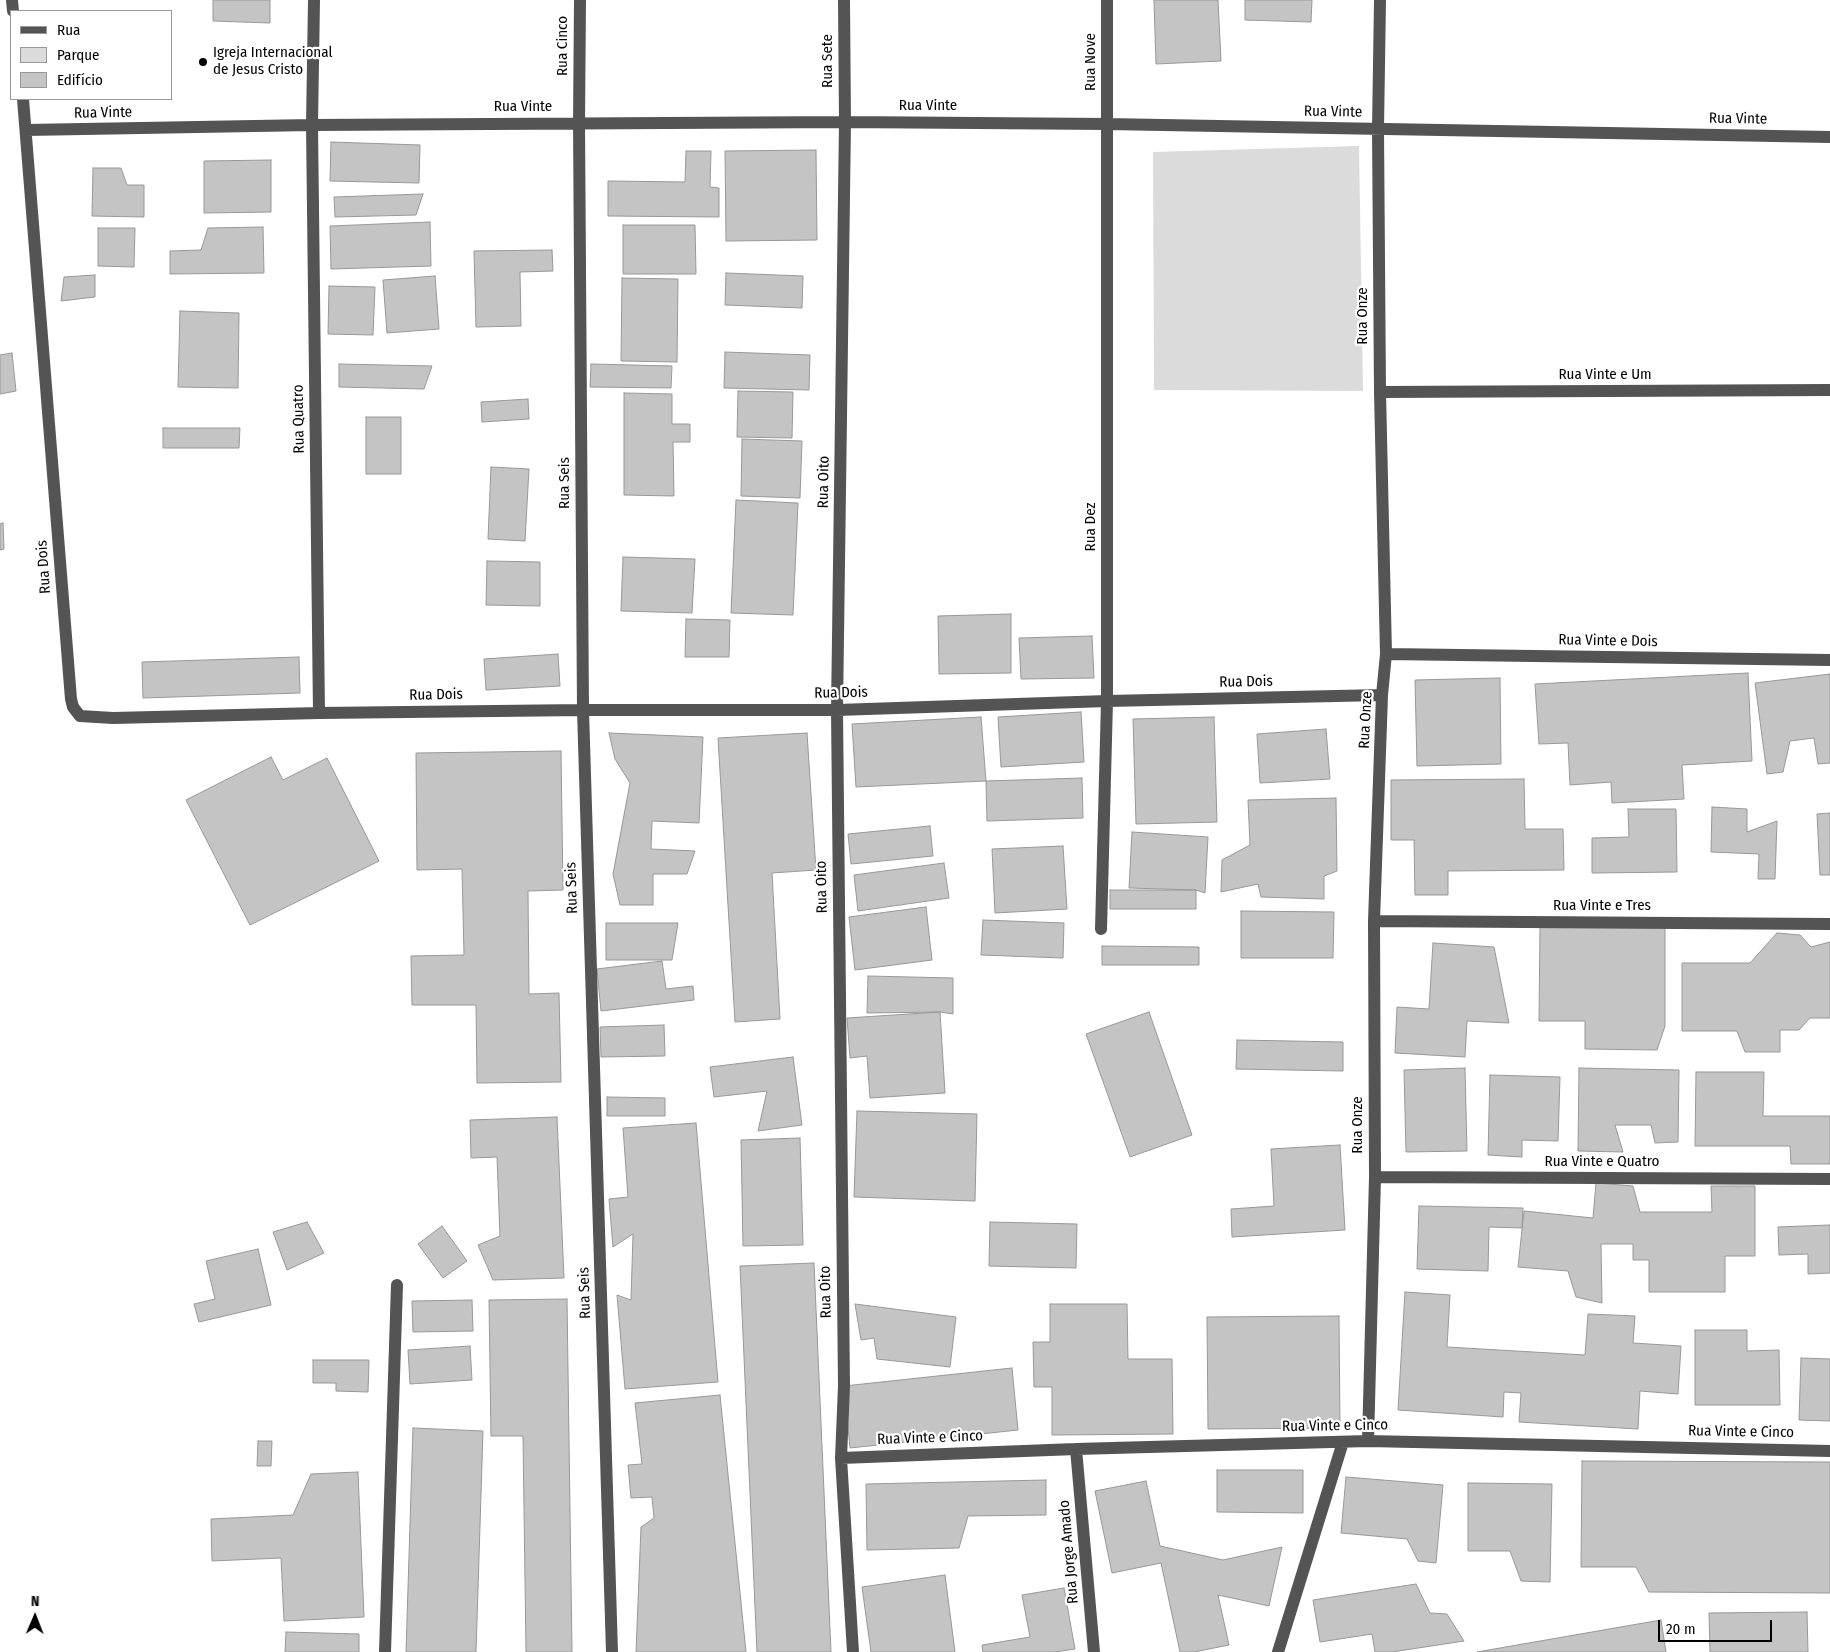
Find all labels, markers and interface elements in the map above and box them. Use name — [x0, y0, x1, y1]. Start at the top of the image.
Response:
legend — [10, 10, 172, 100]
street label: Rua Cinco — [554, 16, 572, 76]
text: Rua — [57, 21, 80, 39]
street label: Rua Nove — [1082, 33, 1100, 91]
street label: Rua Sete — [819, 34, 837, 88]
place label: Igreja Internacional de Jesus Cristo — [213, 44, 332, 79]
text: Parque — [57, 46, 100, 64]
marker: Igreja Internacional de Jesus Cristo — [197, 56, 209, 68]
text: Edifício — [57, 71, 103, 89]
street label: Rua Vinte — [899, 97, 957, 115]
street label: Rua Vinte — [494, 98, 552, 116]
street label: Rua Vinte — [1304, 102, 1362, 122]
street label: Rua Vinte — [74, 103, 132, 123]
street label: Rua Vinte — [1709, 109, 1767, 129]
street label: Rua Onze — [1354, 287, 1372, 345]
street label: Rua Vinte e Um — [1558, 366, 1652, 384]
street label: Rua Quatro — [289, 384, 309, 454]
street label: Rua Oito — [815, 456, 833, 508]
street label: Rua Seis — [556, 457, 574, 509]
street label: Rua Dez — [1082, 503, 1100, 551]
street label: Rua Dois — [33, 540, 55, 594]
street label: Rua Vinte e Dois — [1558, 631, 1658, 651]
street label: Rua Dois — [1219, 673, 1273, 691]
street label: Rua Dois — [814, 684, 868, 702]
street label: Rua Dois — [409, 686, 463, 704]
street label: Rua Onze — [1356, 691, 1376, 749]
street label: Rua Oito — [813, 861, 831, 913]
street label: Rua Seis — [562, 862, 582, 914]
street label: Rua Vinte e Tres — [1553, 897, 1651, 915]
street label: Rua Onze — [1349, 1096, 1367, 1154]
street label: Rua Vinte e Quatro — [1545, 1153, 1659, 1171]
street label: Rua Oito — [817, 1266, 835, 1318]
street label: Rua Seis — [575, 1267, 595, 1319]
street label: Rua Vinte e Cinco — [1282, 1416, 1388, 1436]
street label: Rua Vinte e Cinco — [1688, 1422, 1794, 1442]
street label: Rua Vinte e Cinco — [877, 1427, 983, 1449]
street label: Rua Jorge Amado — [1055, 1499, 1083, 1605]
north arrow — [10, 1592, 60, 1642]
text: N — [31, 1593, 40, 1610]
scale bar — [1660, 1610, 1774, 1642]
text: 20 m — [1666, 1620, 1696, 1638]

